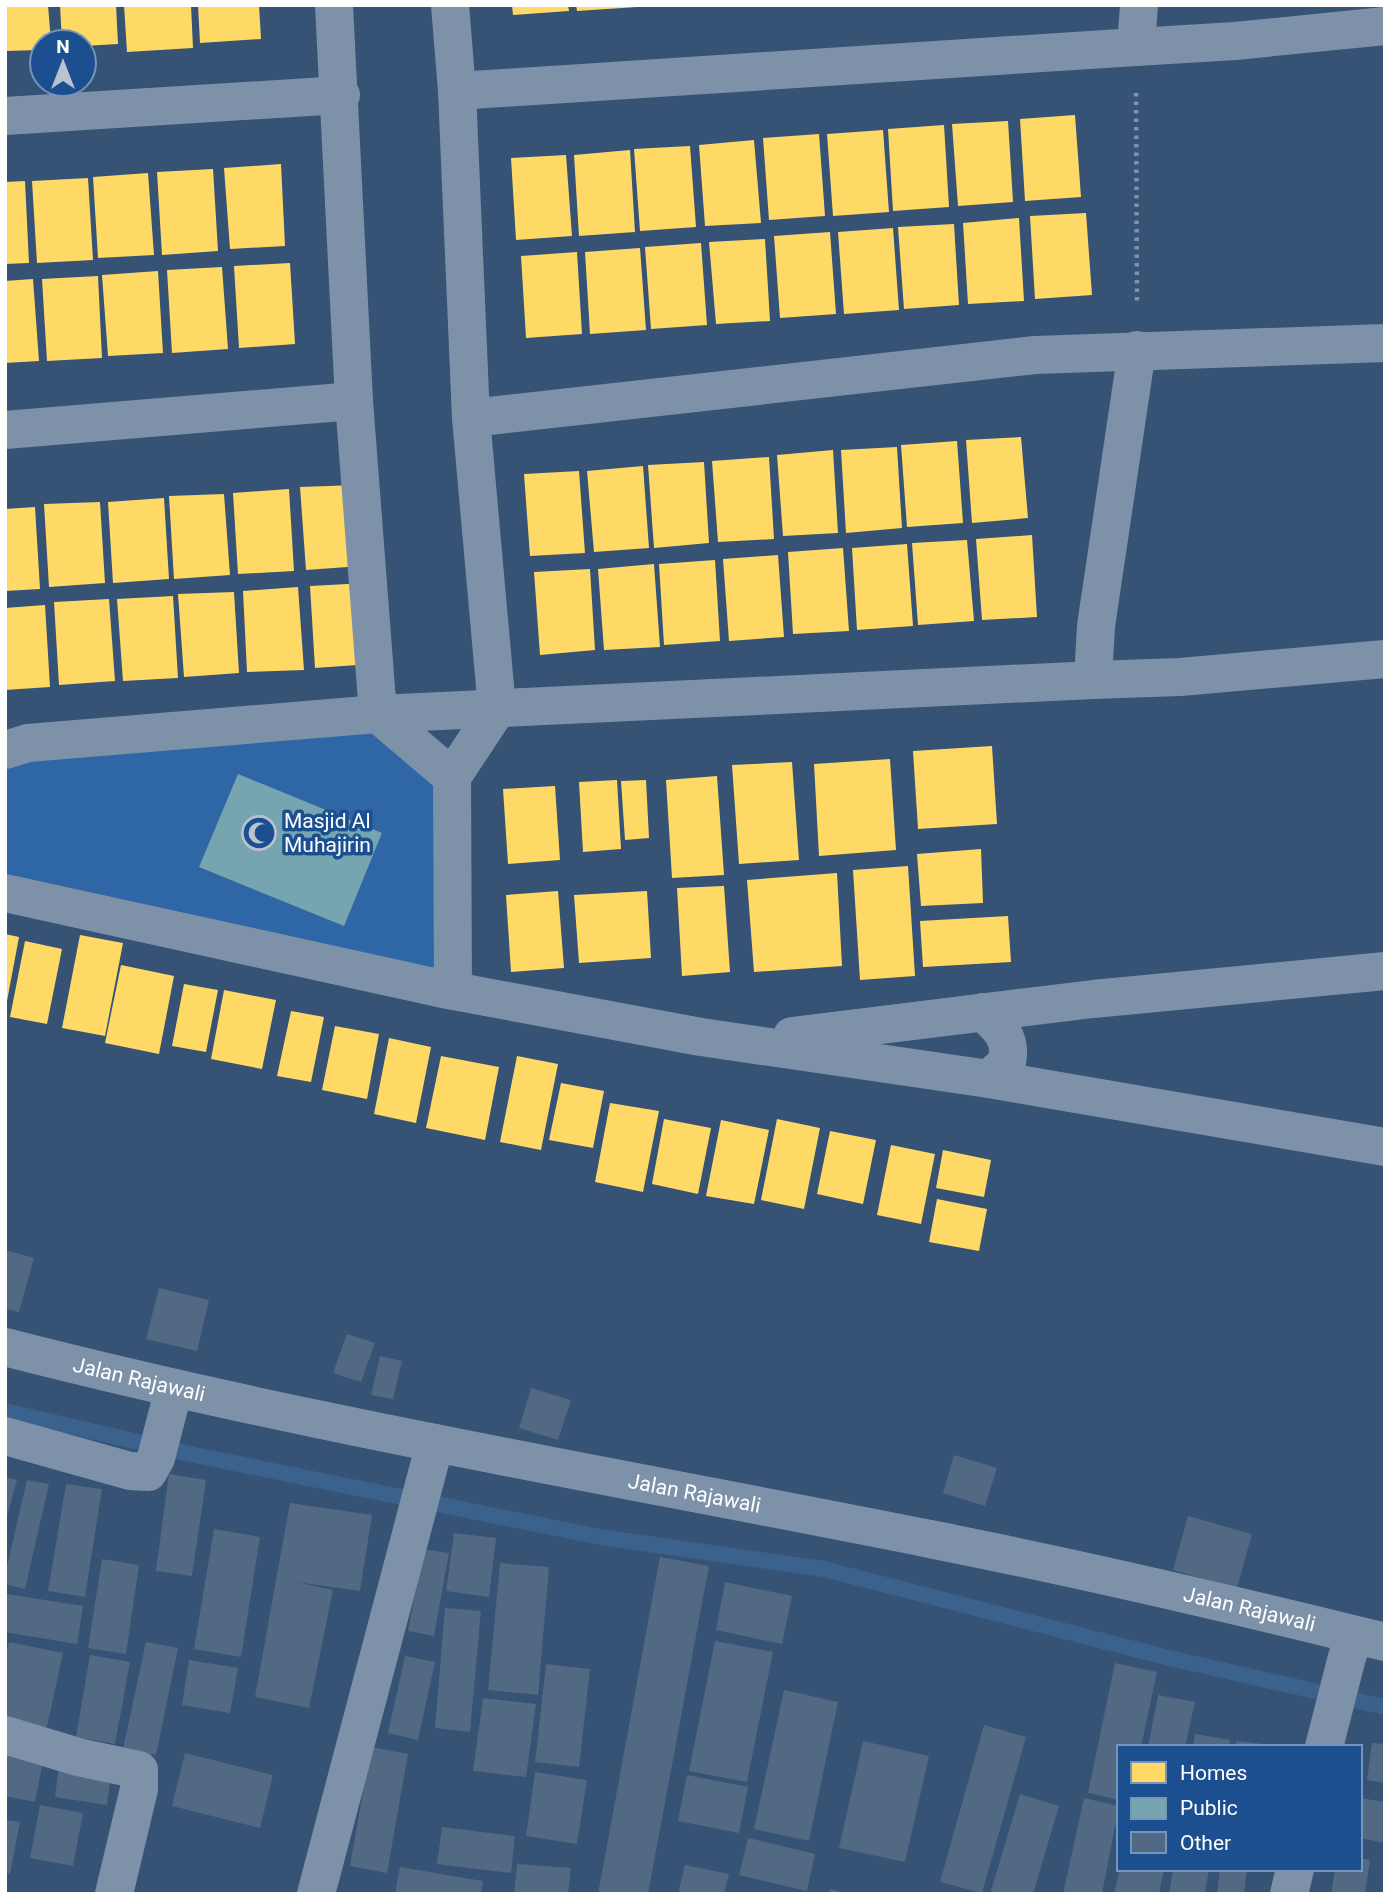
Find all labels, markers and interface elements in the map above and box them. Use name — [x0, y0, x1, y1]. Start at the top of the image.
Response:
north arrow — [28, 28, 98, 98]
text: N — [56, 35, 70, 58]
place label: Masjid Al Muhajirin — [284, 809, 371, 857]
mosque icon: Masjid Al Muhajirin — [240, 814, 278, 852]
street label: Jalan Rajawali — [71, 1353, 207, 1407]
street label: Jalan Rajawali — [626, 1469, 763, 1518]
street label: Jalan Rajawali — [1181, 1582, 1318, 1636]
legend — [1117, 1745, 1362, 1871]
text: Homes — [1180, 1761, 1247, 1785]
text: Public — [1180, 1796, 1238, 1820]
text: Other — [1180, 1831, 1231, 1855]

